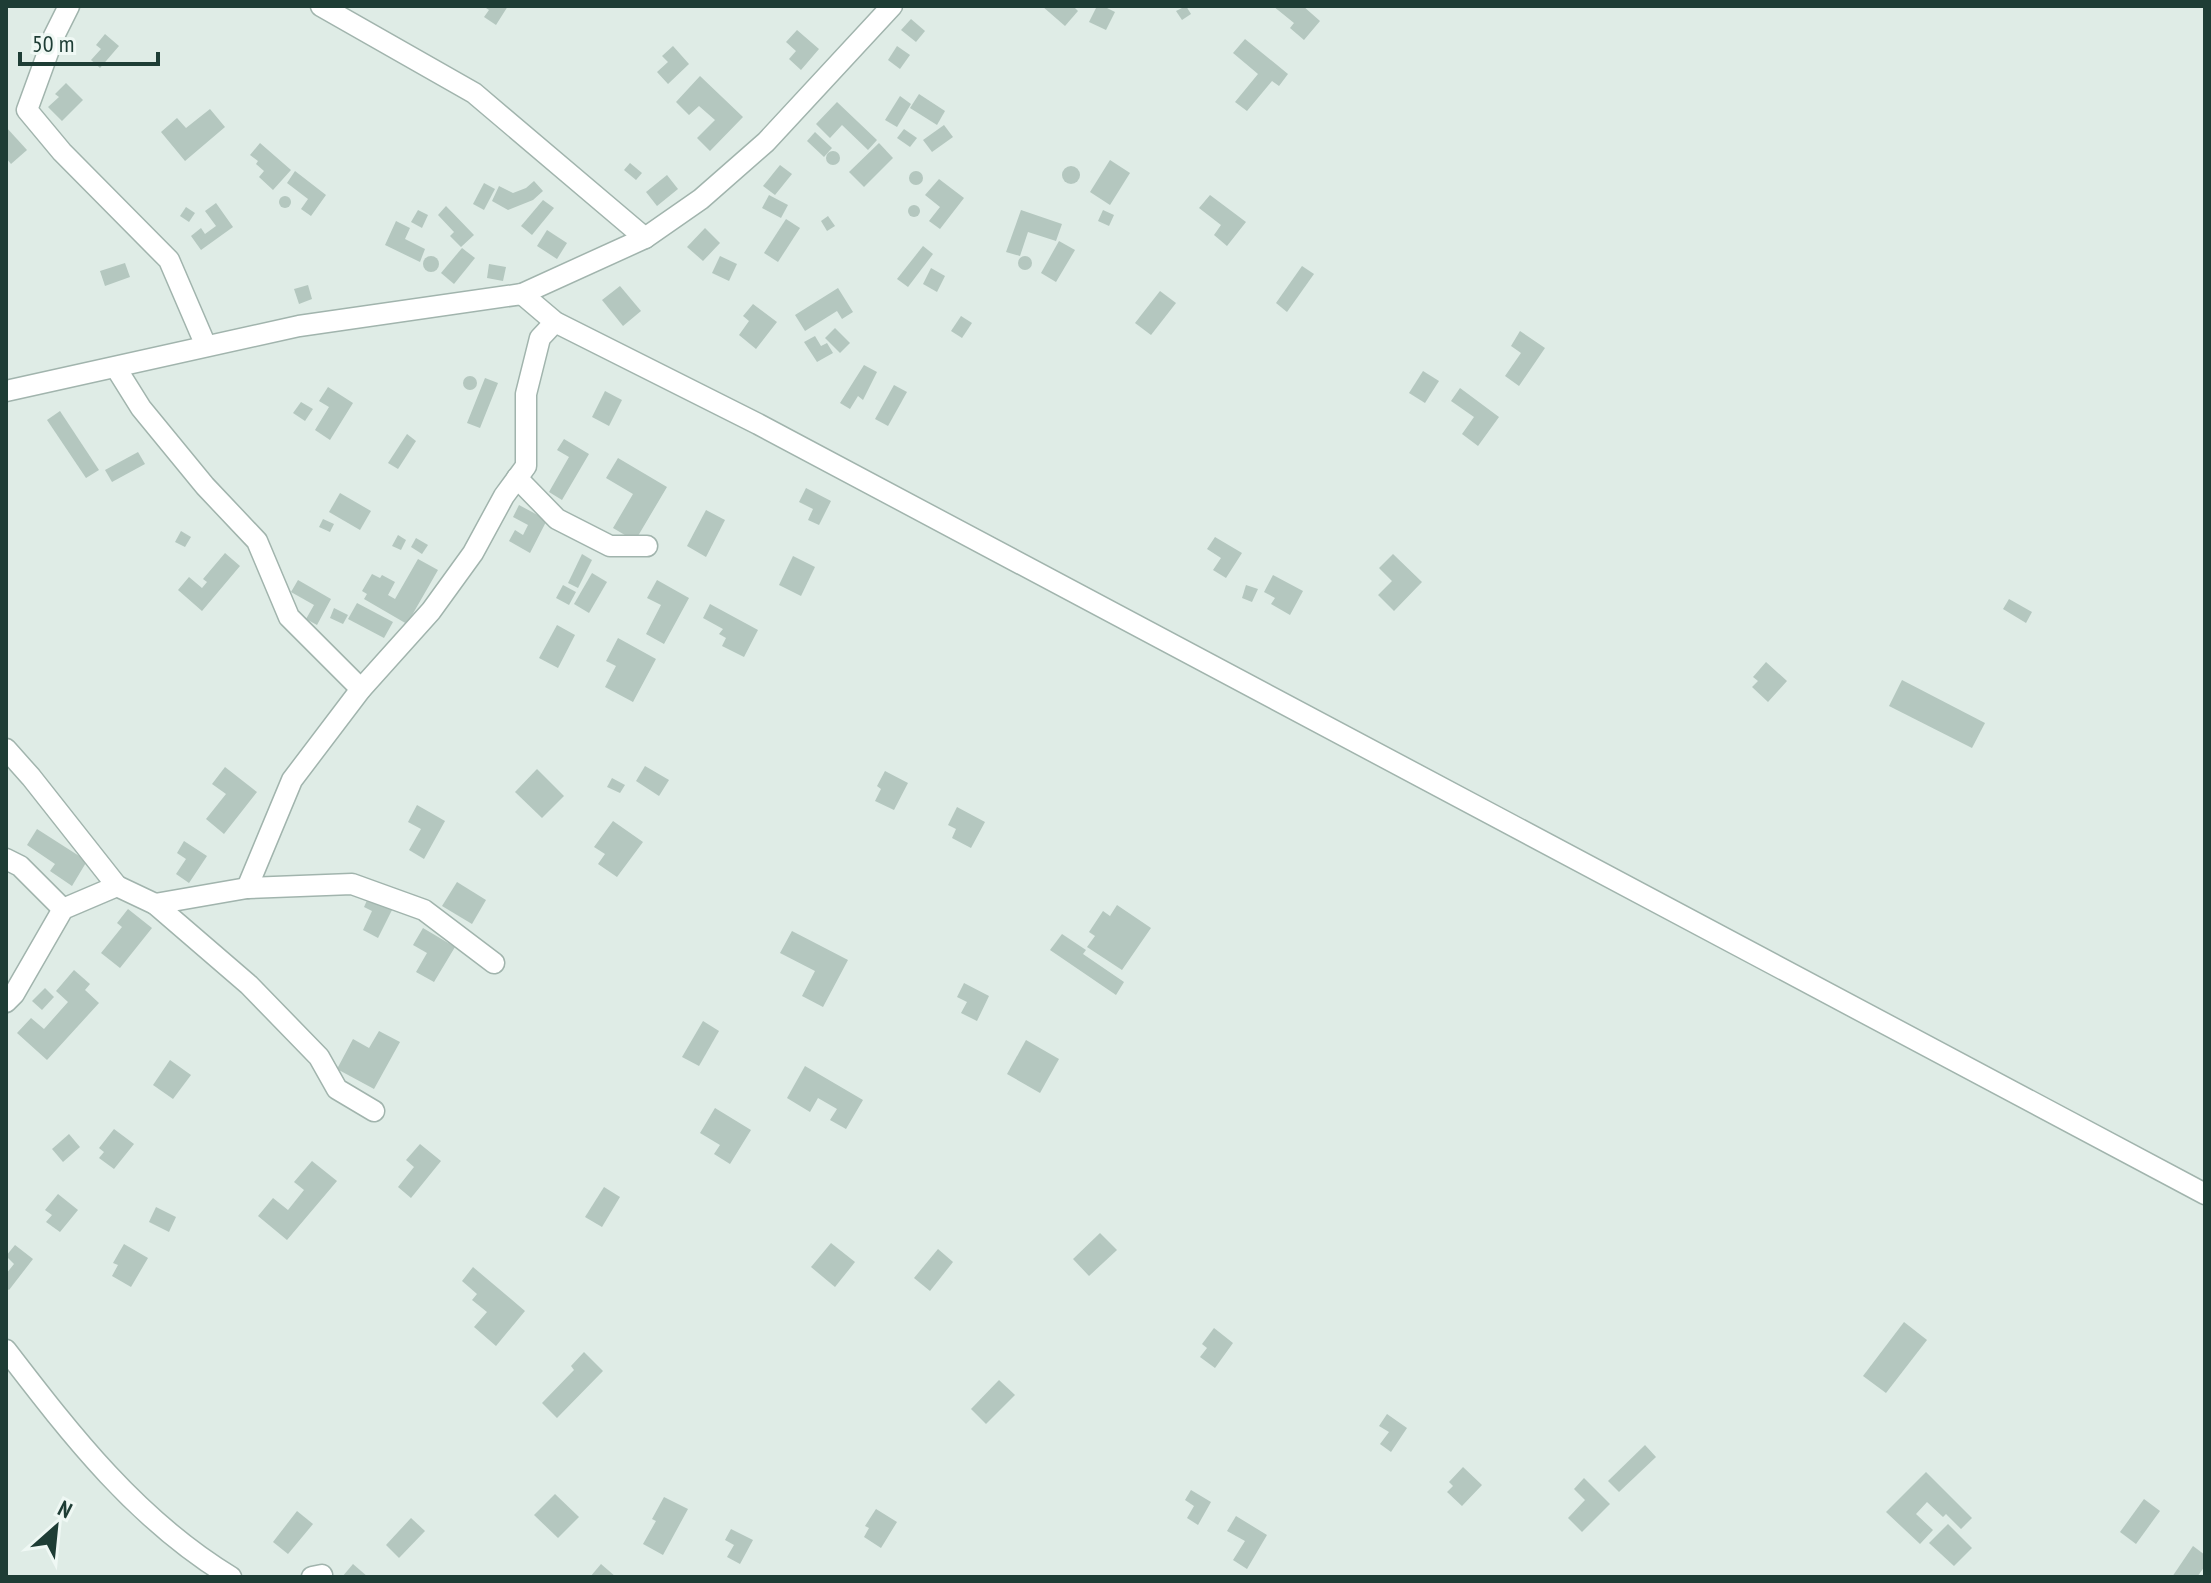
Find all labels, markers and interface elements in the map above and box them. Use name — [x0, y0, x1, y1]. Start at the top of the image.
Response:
scale bar — [20, 16, 158, 66]
text: 50 m — [32, 28, 74, 59]
north arrow — [16, 1487, 96, 1567]
text: N — [53, 1494, 77, 1524]

